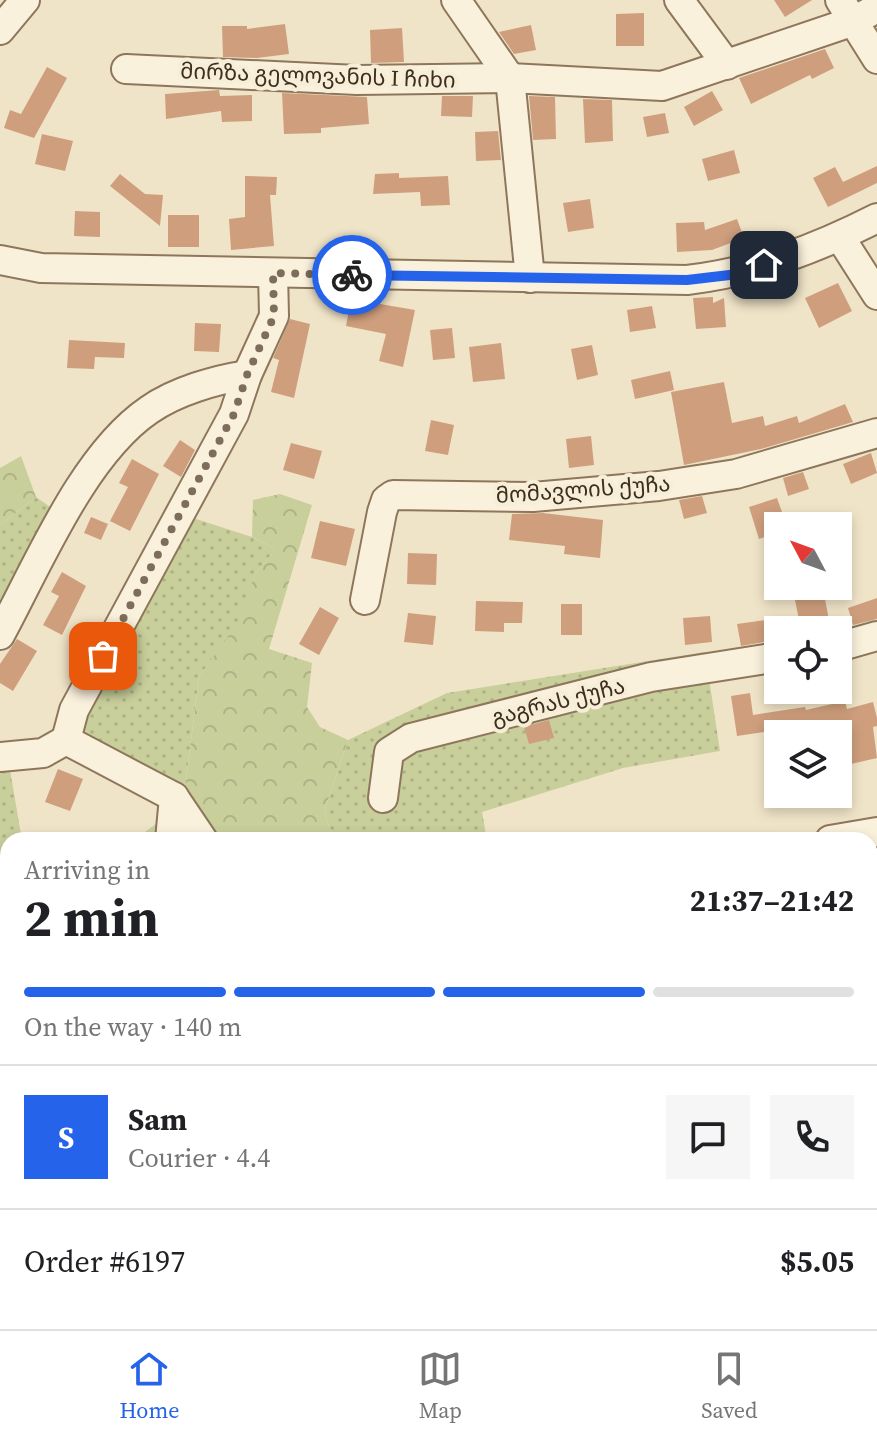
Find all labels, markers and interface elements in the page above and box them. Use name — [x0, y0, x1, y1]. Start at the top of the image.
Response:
street label: მირზა გელოვანის I ჩიხი — [180, 55, 456, 95]
pin — [730, 231, 798, 299]
courier — [312, 235, 392, 315]
icon: home — [742, 243, 786, 287]
icon: bike — [330, 253, 374, 297]
street label: მომავლის ქუჩა — [495, 468, 671, 510]
north arrow — [764, 512, 852, 600]
map controls — [764, 512, 852, 808]
button: locate — [764, 616, 852, 704]
pin — [69, 622, 137, 690]
icon: bag — [81, 634, 125, 678]
street label: გაგრას ქუჩა — [488, 670, 628, 732]
button: layers — [764, 720, 852, 808]
text: Arriving in — [24, 852, 150, 888]
text: 21:37–21:42 — [690, 880, 854, 921]
text: 2 min — [24, 882, 159, 953]
text: On the way · 140 m — [24, 1009, 242, 1045]
button: chat — [666, 1095, 750, 1179]
button: phone — [770, 1095, 854, 1179]
text: Sam — [128, 1099, 187, 1140]
text: S — [58, 1117, 74, 1158]
text: Courier · 4.4 — [128, 1140, 270, 1176]
text: Order #6197 — [24, 1241, 185, 1282]
text: $5.05 — [780, 1241, 854, 1282]
tab: Home — [119, 1347, 179, 1425]
tab: Map — [418, 1347, 462, 1425]
tab: Saved — [701, 1347, 758, 1425]

